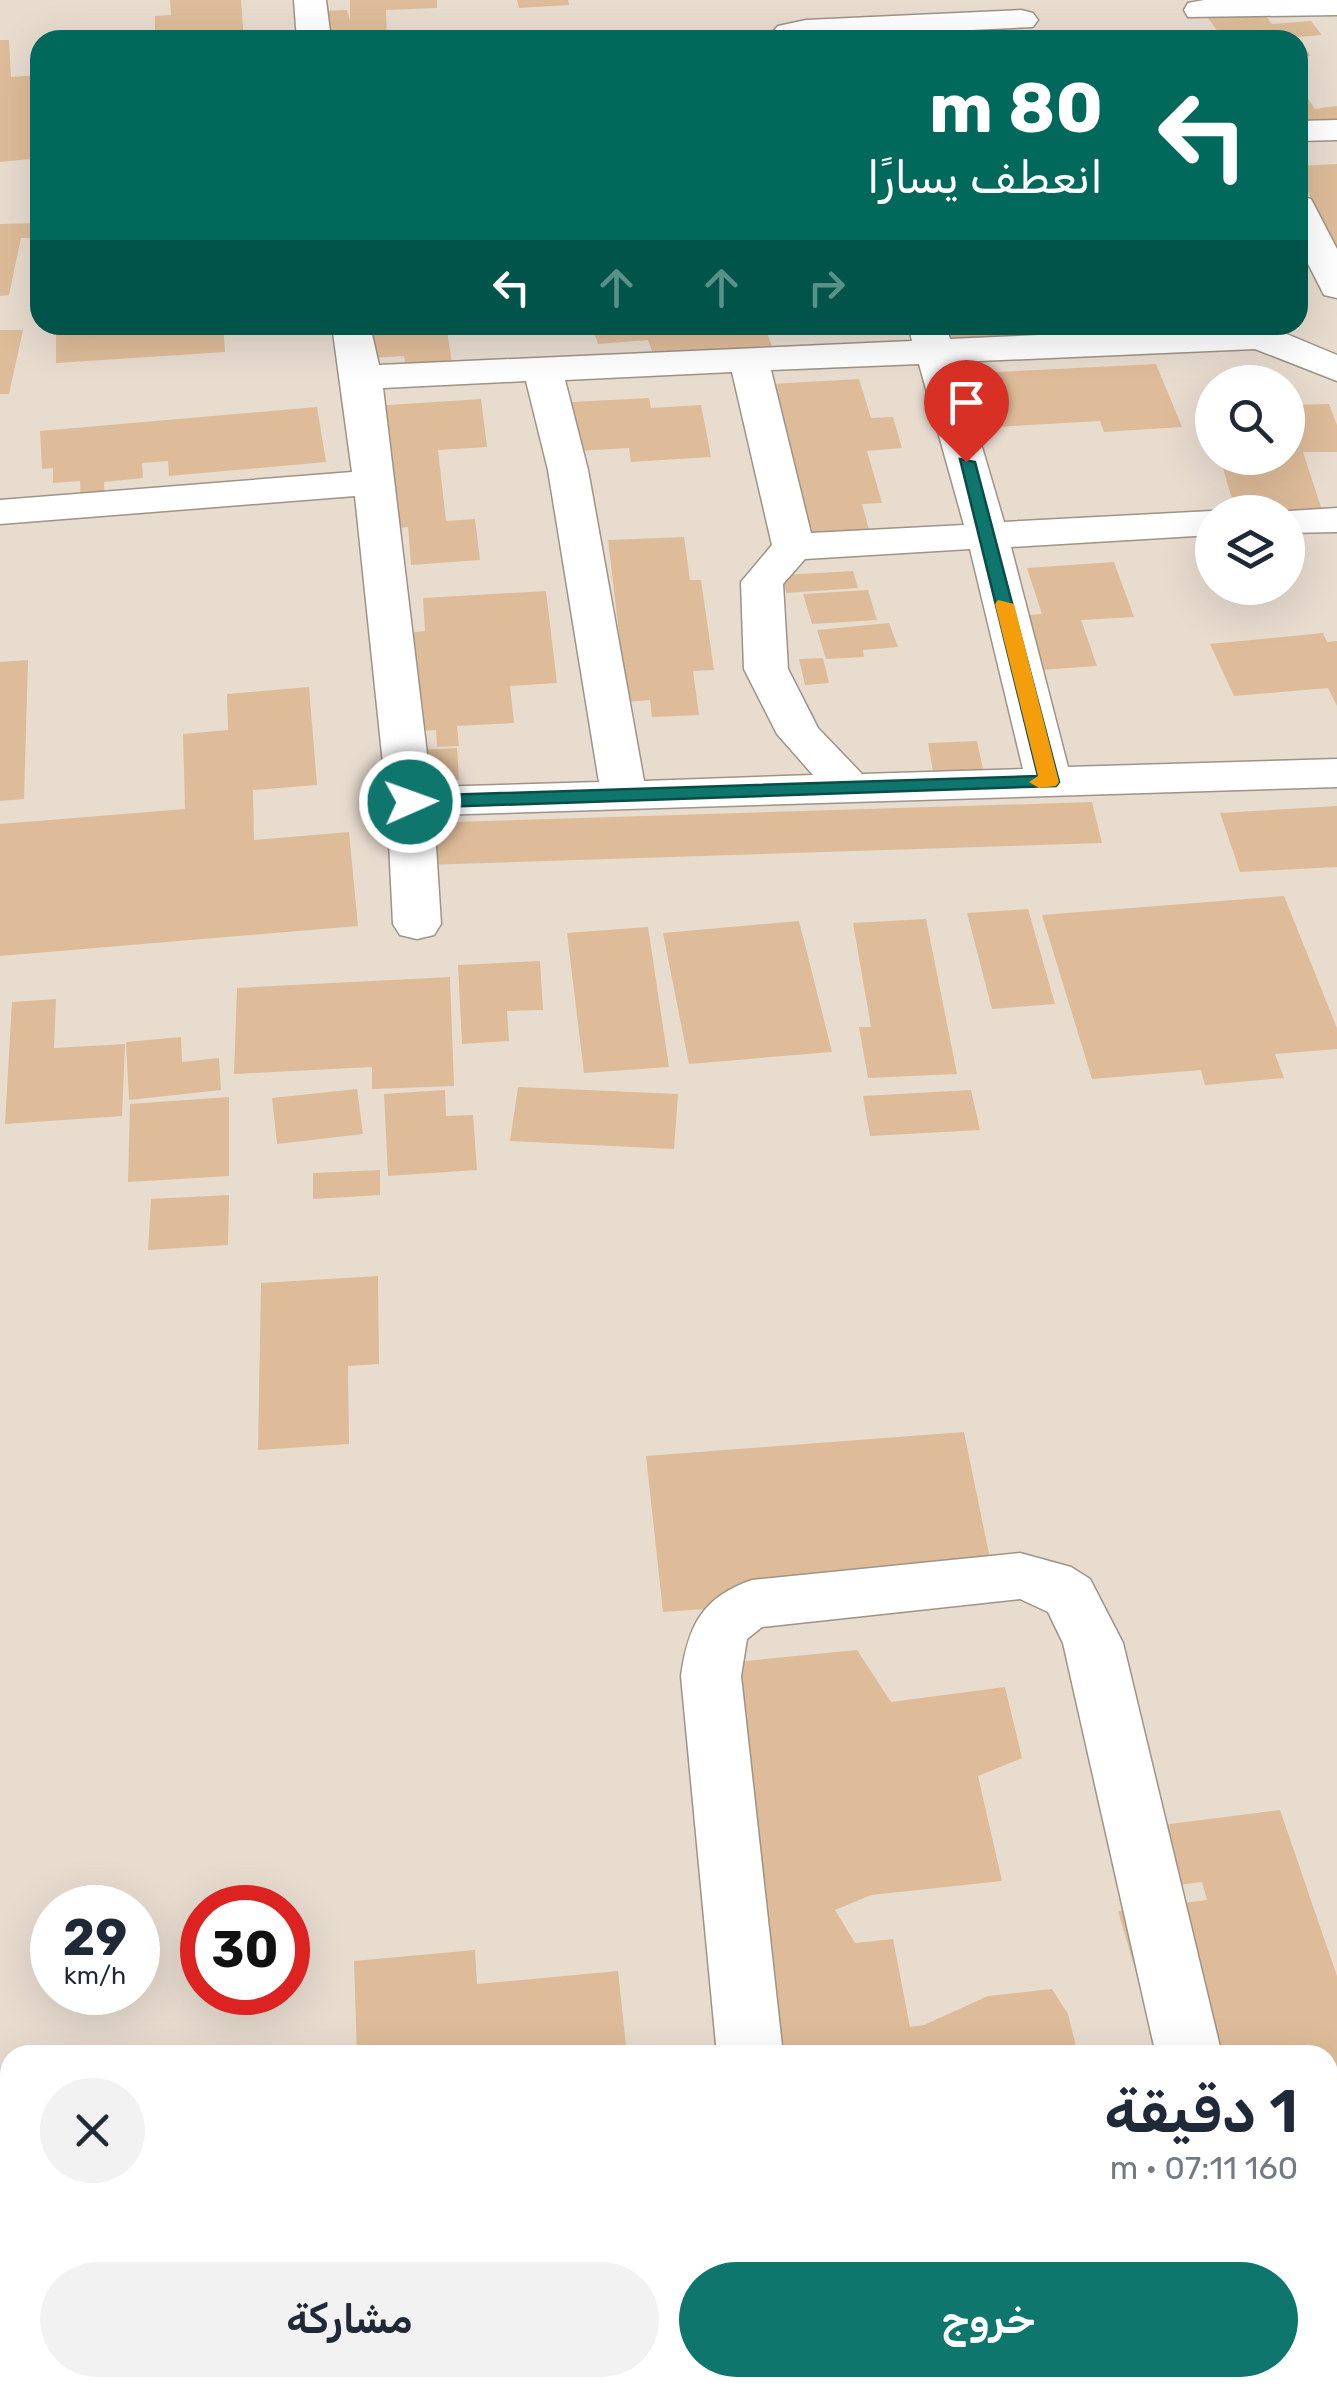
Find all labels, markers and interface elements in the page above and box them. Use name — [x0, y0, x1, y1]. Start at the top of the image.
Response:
text: 80 m — [929, 67, 1103, 150]
icon: left — [1138, 70, 1268, 200]
text: انعطف يسارًا — [867, 151, 1103, 204]
icon: left — [484, 260, 539, 315]
icon: ahead — [589, 260, 644, 315]
icon: ahead — [694, 260, 749, 315]
icon: right — [799, 260, 854, 315]
pin — [924, 360, 1009, 463]
map controls — [1195, 365, 1305, 605]
button: search — [1195, 365, 1305, 475]
icon: arrive — [939, 375, 994, 430]
button: layers — [1195, 495, 1305, 605]
position arrow — [358, 750, 462, 854]
speed limit sign: 30 — [180, 1885, 310, 2015]
text: 29 — [63, 1908, 127, 1968]
text: km/h — [64, 1961, 126, 1990]
text: 1 دقيقة — [1104, 2076, 1298, 2147]
button: close — [40, 2078, 145, 2183]
text: 160 m · 07:11 — [1110, 2149, 1298, 2187]
button: مشاركة — [40, 2262, 659, 2377]
button: خروج — [679, 2262, 1298, 2377]

